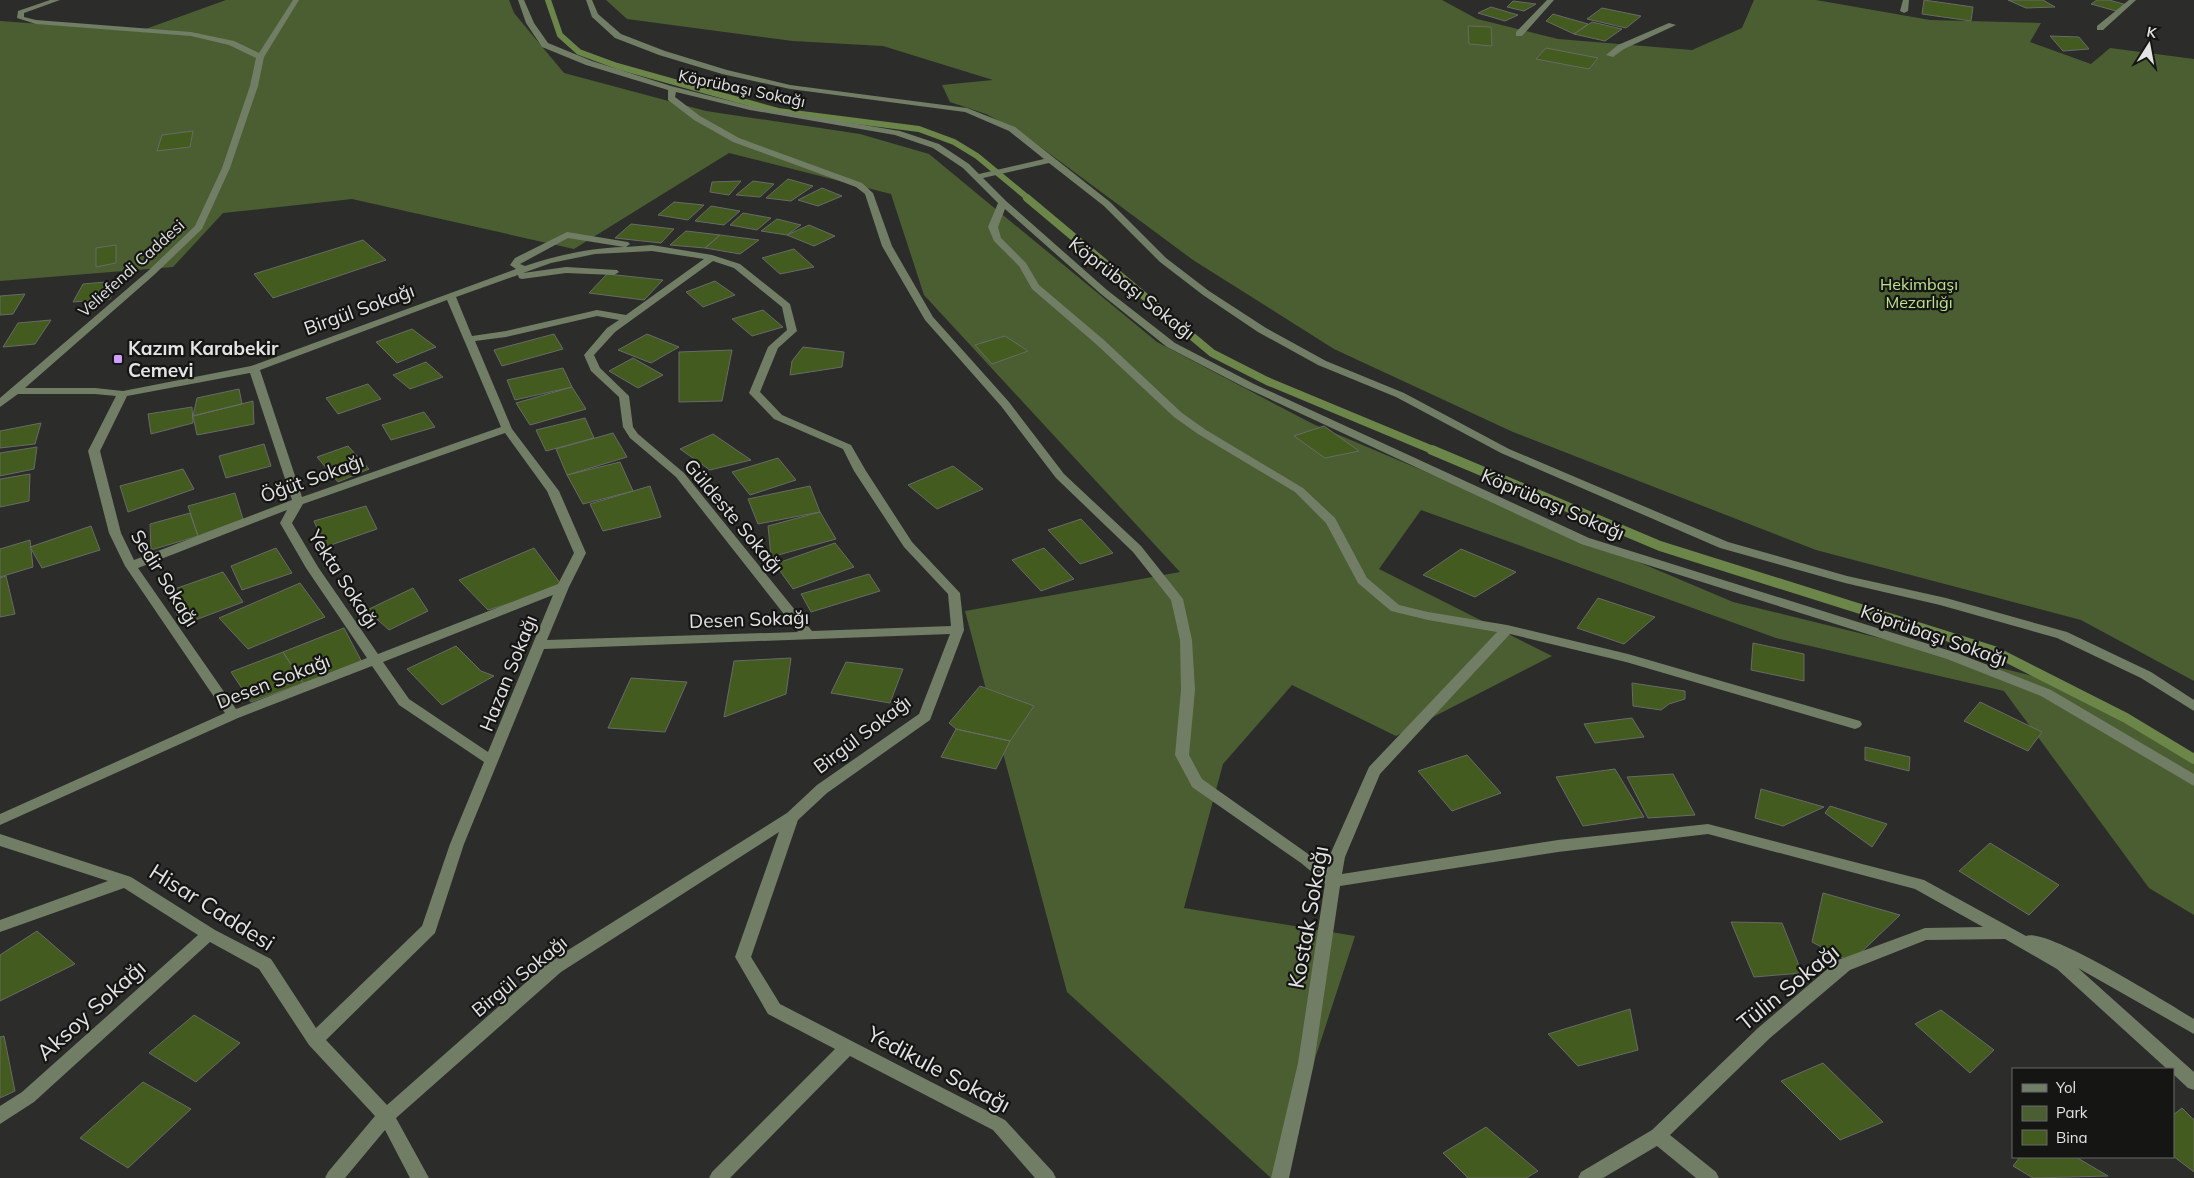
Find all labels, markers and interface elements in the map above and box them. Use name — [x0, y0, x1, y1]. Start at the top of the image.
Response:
north arrow — [2124, 20, 2174, 70]
text: K — [2145, 23, 2158, 42]
street label: Köprübaşı Sokağı — [677, 65, 807, 111]
street label: Veliefendi Caddesi — [74, 215, 188, 321]
street label: Köprübaşı Sokağı — [1064, 231, 1200, 345]
park label: Hekimbaşı Mezarlığı — [1880, 274, 1958, 312]
street label: Birgül Sokağı — [300, 278, 418, 340]
place label: Kazım Karabekir Cemevi — [128, 336, 279, 382]
marker: Kazım Karabekir Cemevi — [112, 353, 124, 365]
street label: Öğüt Sokağı — [257, 448, 367, 508]
street label: Güldeste Sokağı — [679, 454, 789, 578]
street label: Köprübaşı Sokağı — [1478, 463, 1628, 545]
street label: Yekta Sokağı — [303, 524, 385, 633]
street label: Sedir Sokağı — [126, 525, 204, 631]
street label: Köprübaşı Sokağı — [1858, 599, 2010, 671]
street label: Desen Sokağı — [689, 605, 809, 633]
street label: Hazan Sokağı — [474, 611, 542, 735]
street label: Desen Sokağı — [213, 648, 333, 714]
street label: Birgül Sokağı — [809, 690, 915, 778]
street label: Kostak Sokağı — [1282, 844, 1334, 990]
street label: Hisar Caddesi — [144, 857, 280, 957]
street label: Birgül Sokağı — [466, 930, 572, 1022]
street label: Tülin Sokağı — [1732, 938, 1844, 1036]
street label: Aksoy Sokağı — [31, 954, 151, 1066]
street label: Yedikule Sokağı — [862, 1019, 1015, 1118]
legend — [2012, 1068, 2174, 1158]
text: Yol — [2055, 1078, 2076, 1097]
text: Park — [2056, 1103, 2088, 1122]
text: Bina — [2056, 1128, 2088, 1147]

